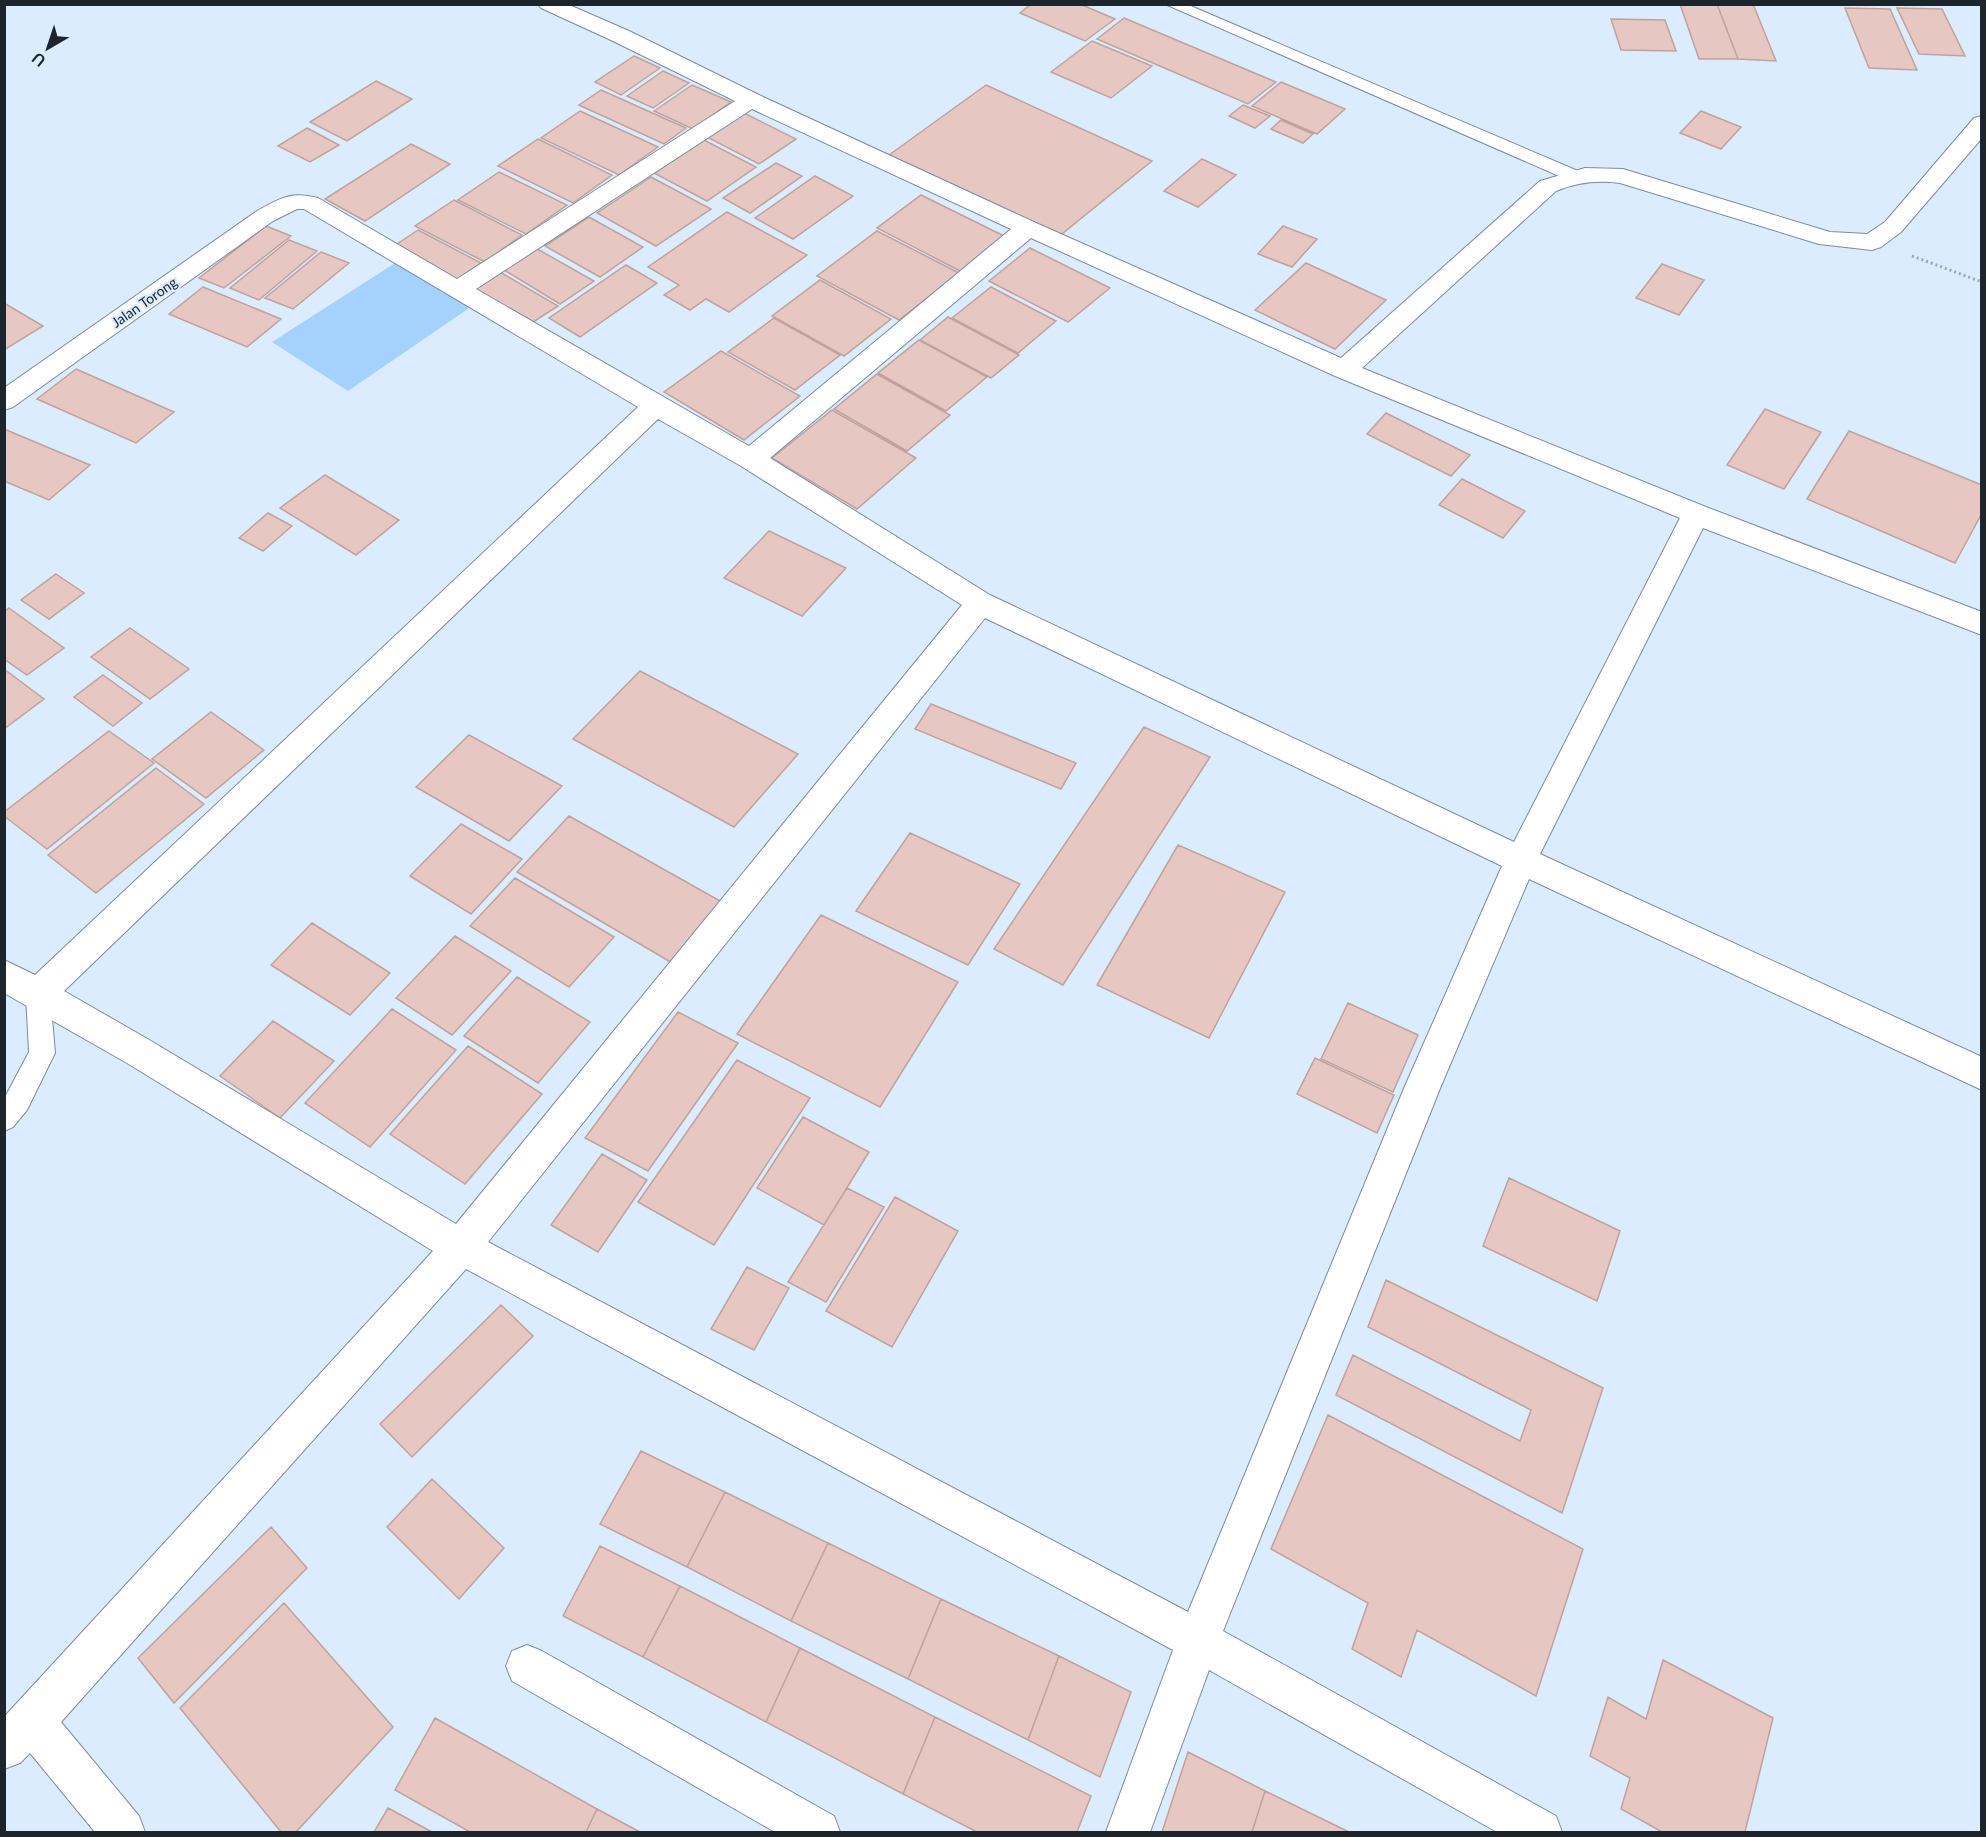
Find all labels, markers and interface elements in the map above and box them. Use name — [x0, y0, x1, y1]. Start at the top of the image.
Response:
north arrow — [18, 18, 78, 78]
text: U — [28, 49, 49, 71]
street label: Jalan Torong — [108, 273, 180, 331]

